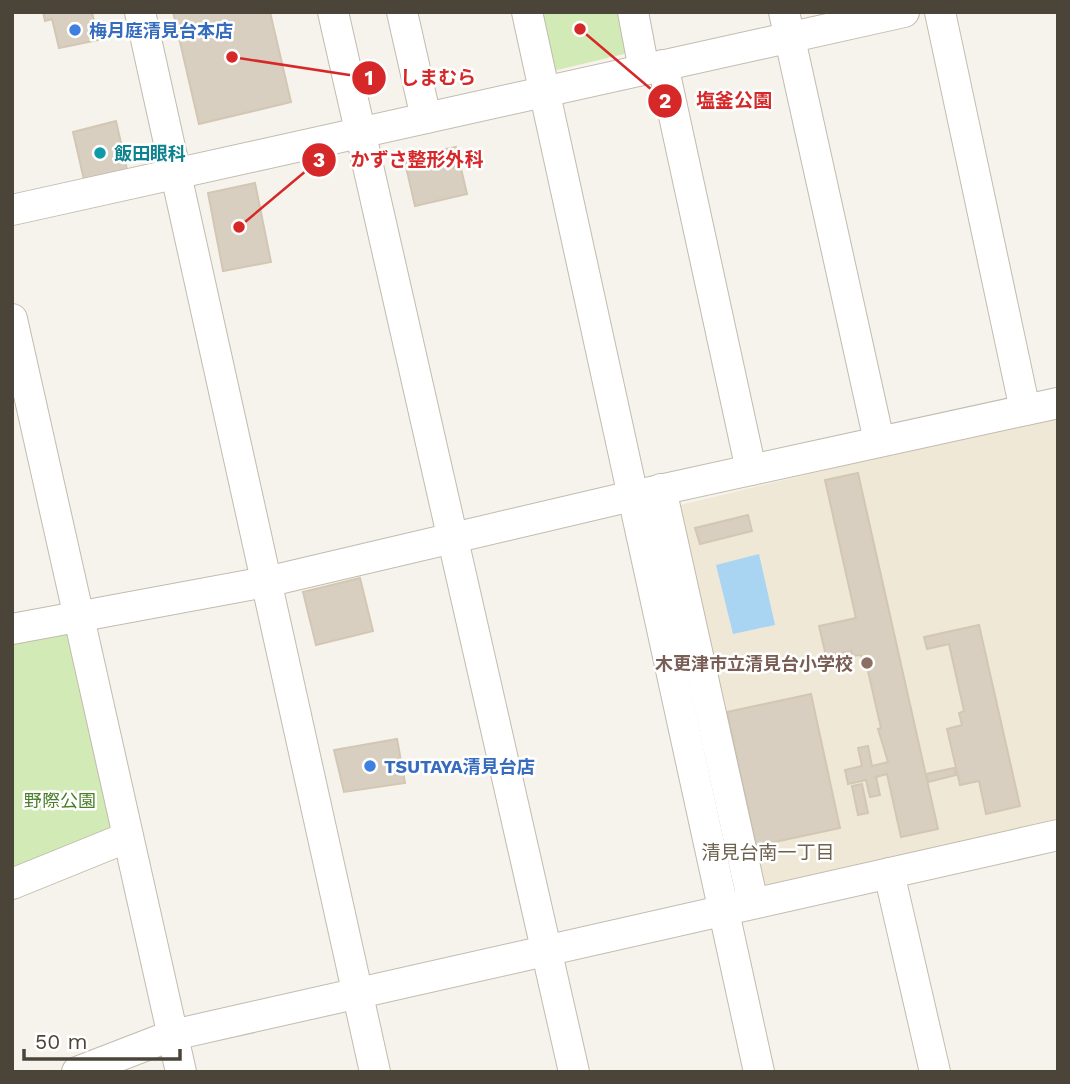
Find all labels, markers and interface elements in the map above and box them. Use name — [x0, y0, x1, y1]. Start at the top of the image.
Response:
place label: 梅月庭清見台本店 — [89, 20, 233, 41]
marker: 梅月庭清見台本店 — [67, 22, 83, 38]
callout: しまむら — [351, 58, 490, 98]
text: 1 — [364, 65, 374, 90]
text: しまむら — [400, 66, 476, 89]
callout: 塩釜公園 — [647, 81, 786, 121]
text: 2 — [659, 88, 671, 113]
text: 塩釜公園 — [696, 89, 772, 112]
callout: かずさ整形外科 — [301, 140, 497, 180]
place label: 飯田眼科 — [114, 143, 186, 164]
marker: 飯田眼科 — [92, 145, 108, 161]
text: 3 — [313, 147, 325, 172]
text: かずさ整形外科 — [350, 148, 484, 171]
place label: 木更津市立清見台小学校 — [655, 653, 853, 674]
marker: 木更津市立清見台小学校 — [859, 655, 875, 671]
place label: TSUTAYA清見台店 — [384, 756, 535, 777]
marker: TSUTAYA清見台店 — [362, 758, 378, 774]
park label: 野際公園 — [24, 790, 96, 811]
district label: 清見台南一丁目 — [701, 841, 835, 864]
scale bar — [24, 1018, 180, 1062]
text: 50 m — [35, 1029, 87, 1054]

